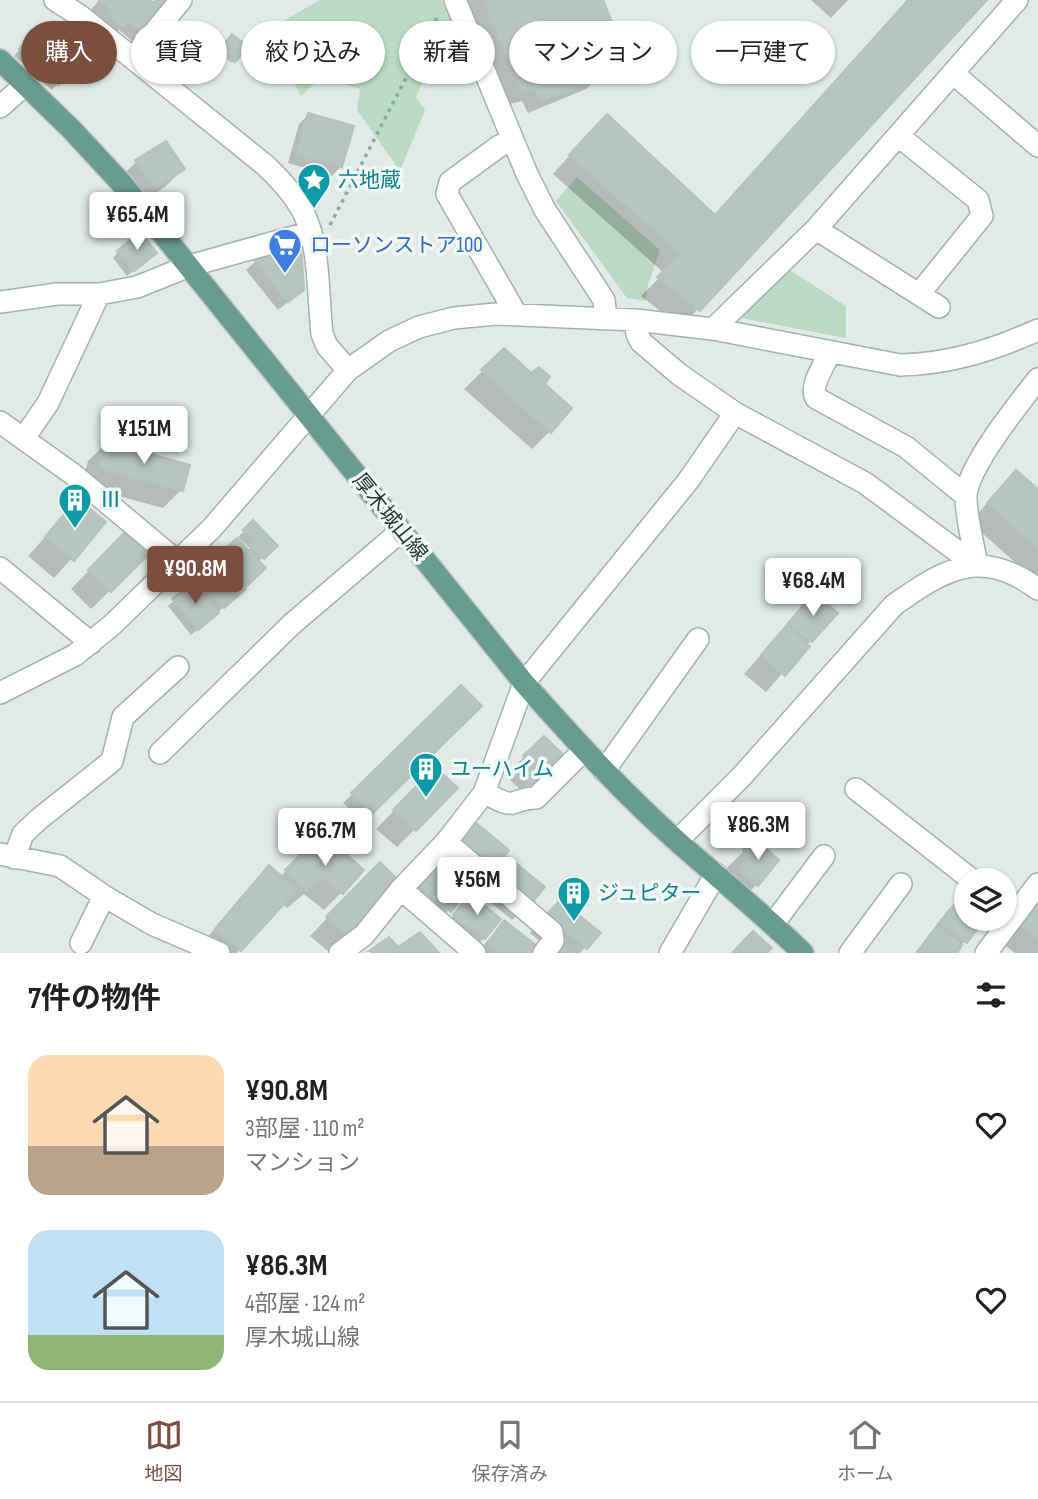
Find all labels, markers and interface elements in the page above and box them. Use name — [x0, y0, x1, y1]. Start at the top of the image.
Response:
chip: 購入 — [21, 21, 117, 84]
chip: 賃貸 — [131, 21, 227, 84]
chip: 絞り込み — [241, 21, 385, 84]
chip: 新着 — [399, 21, 495, 84]
chip: マンション — [509, 21, 677, 84]
chip: 一戸建て — [691, 21, 835, 84]
place icon: 六地蔵 — [295, 161, 333, 210]
place label: 六地蔵 — [338, 168, 401, 193]
pin: ¥65.4M — [80, 192, 194, 252]
text: ¥65.4M — [105, 201, 169, 229]
supermarket icon: ローソンストア100 — [266, 226, 304, 275]
place label: ローソンストア100 — [310, 233, 483, 258]
pin: ¥151M — [95, 406, 193, 466]
text: ¥151M — [117, 415, 171, 443]
street label: 厚木城山線 — [347, 468, 433, 566]
building icon: Ⅲ — [56, 481, 94, 530]
place label: Ⅲ — [100, 488, 121, 513]
pin: ¥90.8M — [138, 546, 252, 606]
text: ¥90.8M — [163, 555, 227, 583]
pin: ¥68.4M — [756, 558, 870, 618]
text: ¥68.4M — [781, 567, 845, 595]
building icon: ユーハイム — [407, 750, 445, 799]
place label: ユーハイム — [450, 757, 554, 782]
pin: ¥86.3M — [701, 802, 815, 862]
pin: ¥66.7M — [268, 808, 382, 868]
text: ¥86.3M — [726, 811, 790, 839]
text: ¥66.7M — [294, 817, 356, 845]
pin: ¥56M — [436, 858, 518, 917]
text: ¥56M — [453, 866, 501, 894]
map controls — [954, 868, 1017, 931]
button: layers — [954, 868, 1017, 931]
building icon: ジュピター — [555, 874, 593, 923]
place label: ジュピター — [598, 881, 702, 906]
icon: filters — [972, 976, 1010, 1014]
text: 7件の物件 — [28, 981, 161, 1017]
text: ¥90.8M — [245, 1073, 328, 1109]
icon: home — [84, 1083, 168, 1167]
icon: heart — [972, 1106, 1010, 1144]
text: 3部屋 · 110 m² — [245, 1115, 364, 1143]
text: マンション — [245, 1149, 360, 1177]
text: ¥86.3M — [245, 1248, 327, 1284]
icon: home — [84, 1258, 168, 1342]
icon: heart — [972, 1281, 1010, 1319]
text: 4部屋 · 124 m² — [245, 1290, 365, 1318]
text: 厚木城山線 — [245, 1324, 360, 1352]
tab: 地図 — [145, 1416, 183, 1486]
tab: 保存済み — [472, 1416, 548, 1486]
tab: ホーム — [837, 1416, 893, 1486]

